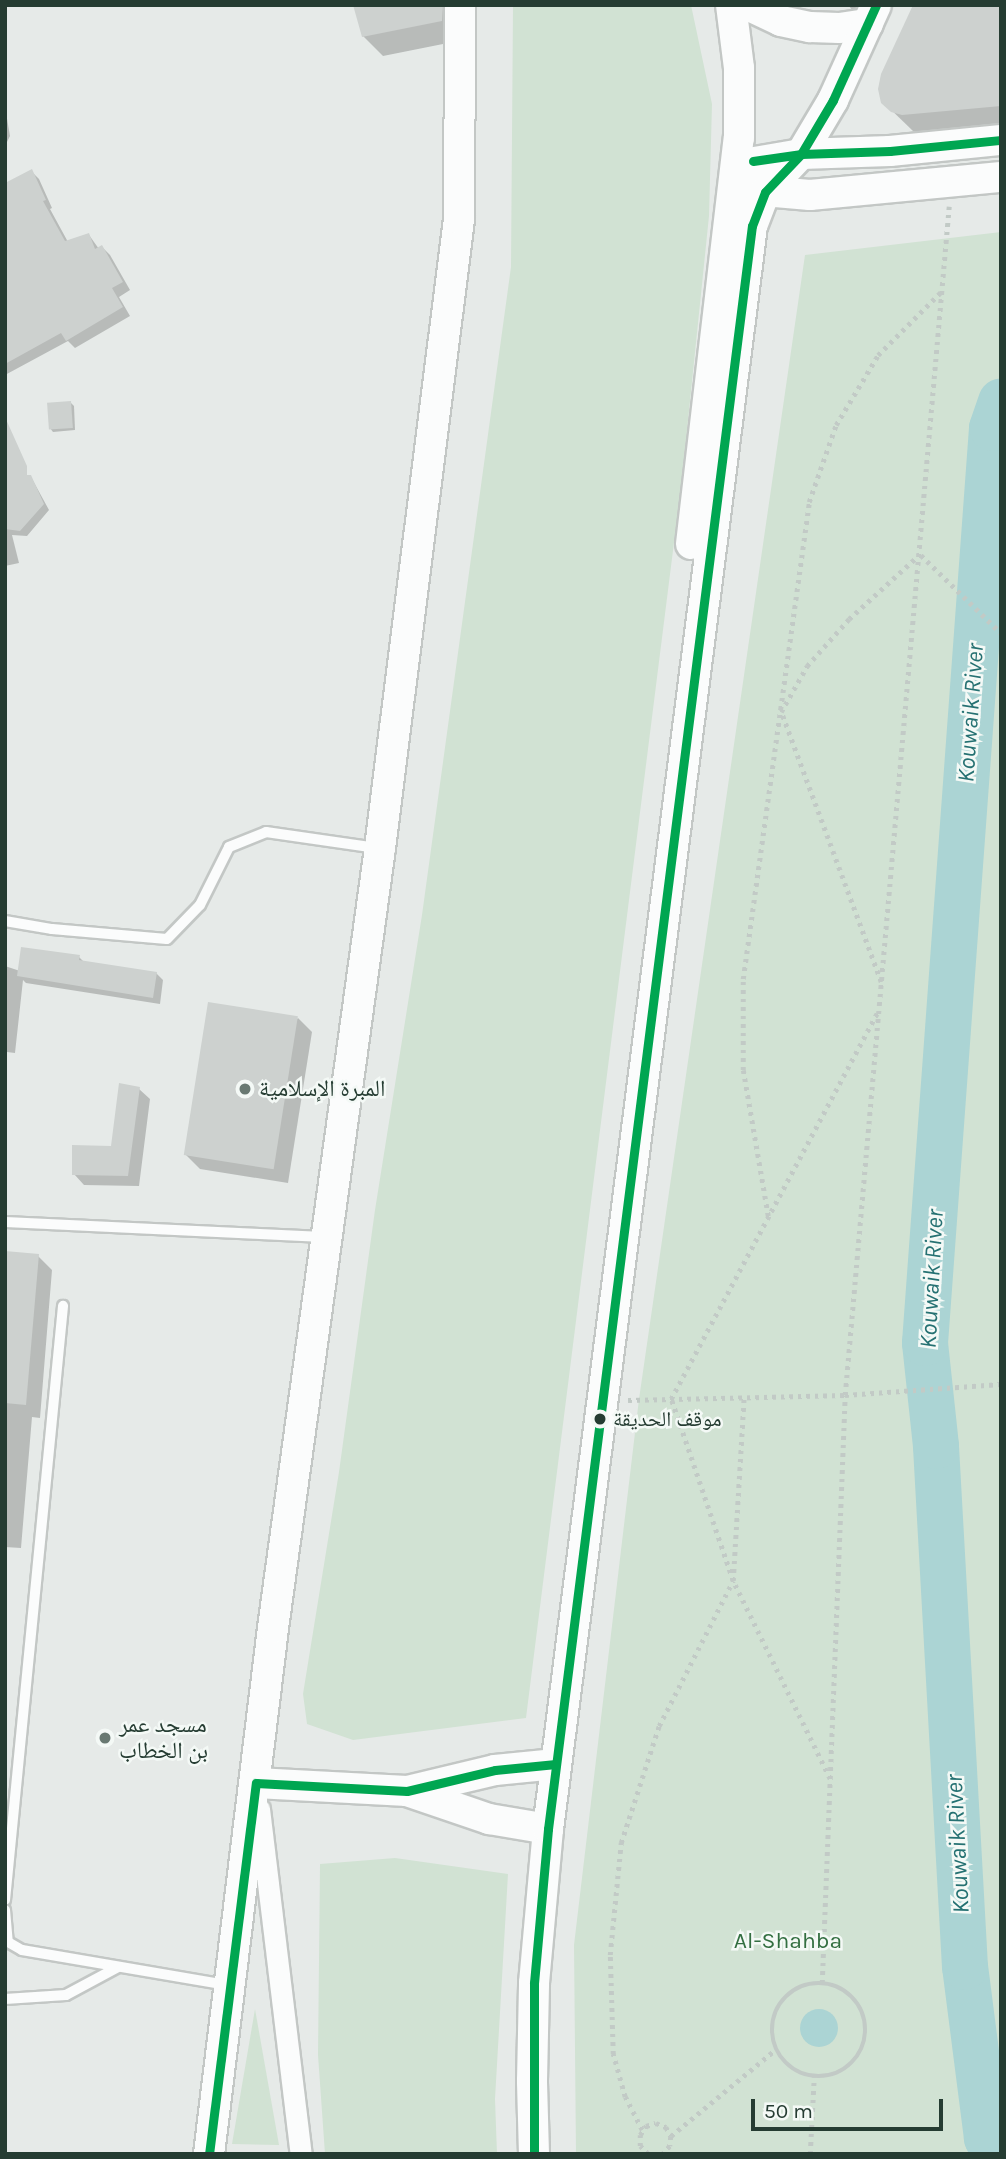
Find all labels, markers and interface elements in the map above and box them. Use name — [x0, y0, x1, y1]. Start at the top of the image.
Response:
water label: Kouwaik River — [952, 642, 990, 784]
place label: المبرة الإسلامية — [259, 1075, 385, 1103]
marker: المبرة الإسلامية — [237, 1081, 253, 1097]
water label: Kouwaik River — [914, 1209, 950, 1349]
place label: موقف الحديقة — [613, 1406, 722, 1432]
marker: موقف الحديقة — [593, 1412, 607, 1426]
place label: مسجد عمر بن الخطاب — [119, 1711, 208, 1765]
marker: مسجد عمر بن الخطاب — [97, 1730, 113, 1746]
water label: Kouwaik River — [940, 1774, 976, 1914]
park label: Al-Shahba — [734, 1927, 842, 1955]
scale bar — [754, 2086, 946, 2130]
text: 50 m — [764, 2099, 813, 2123]

